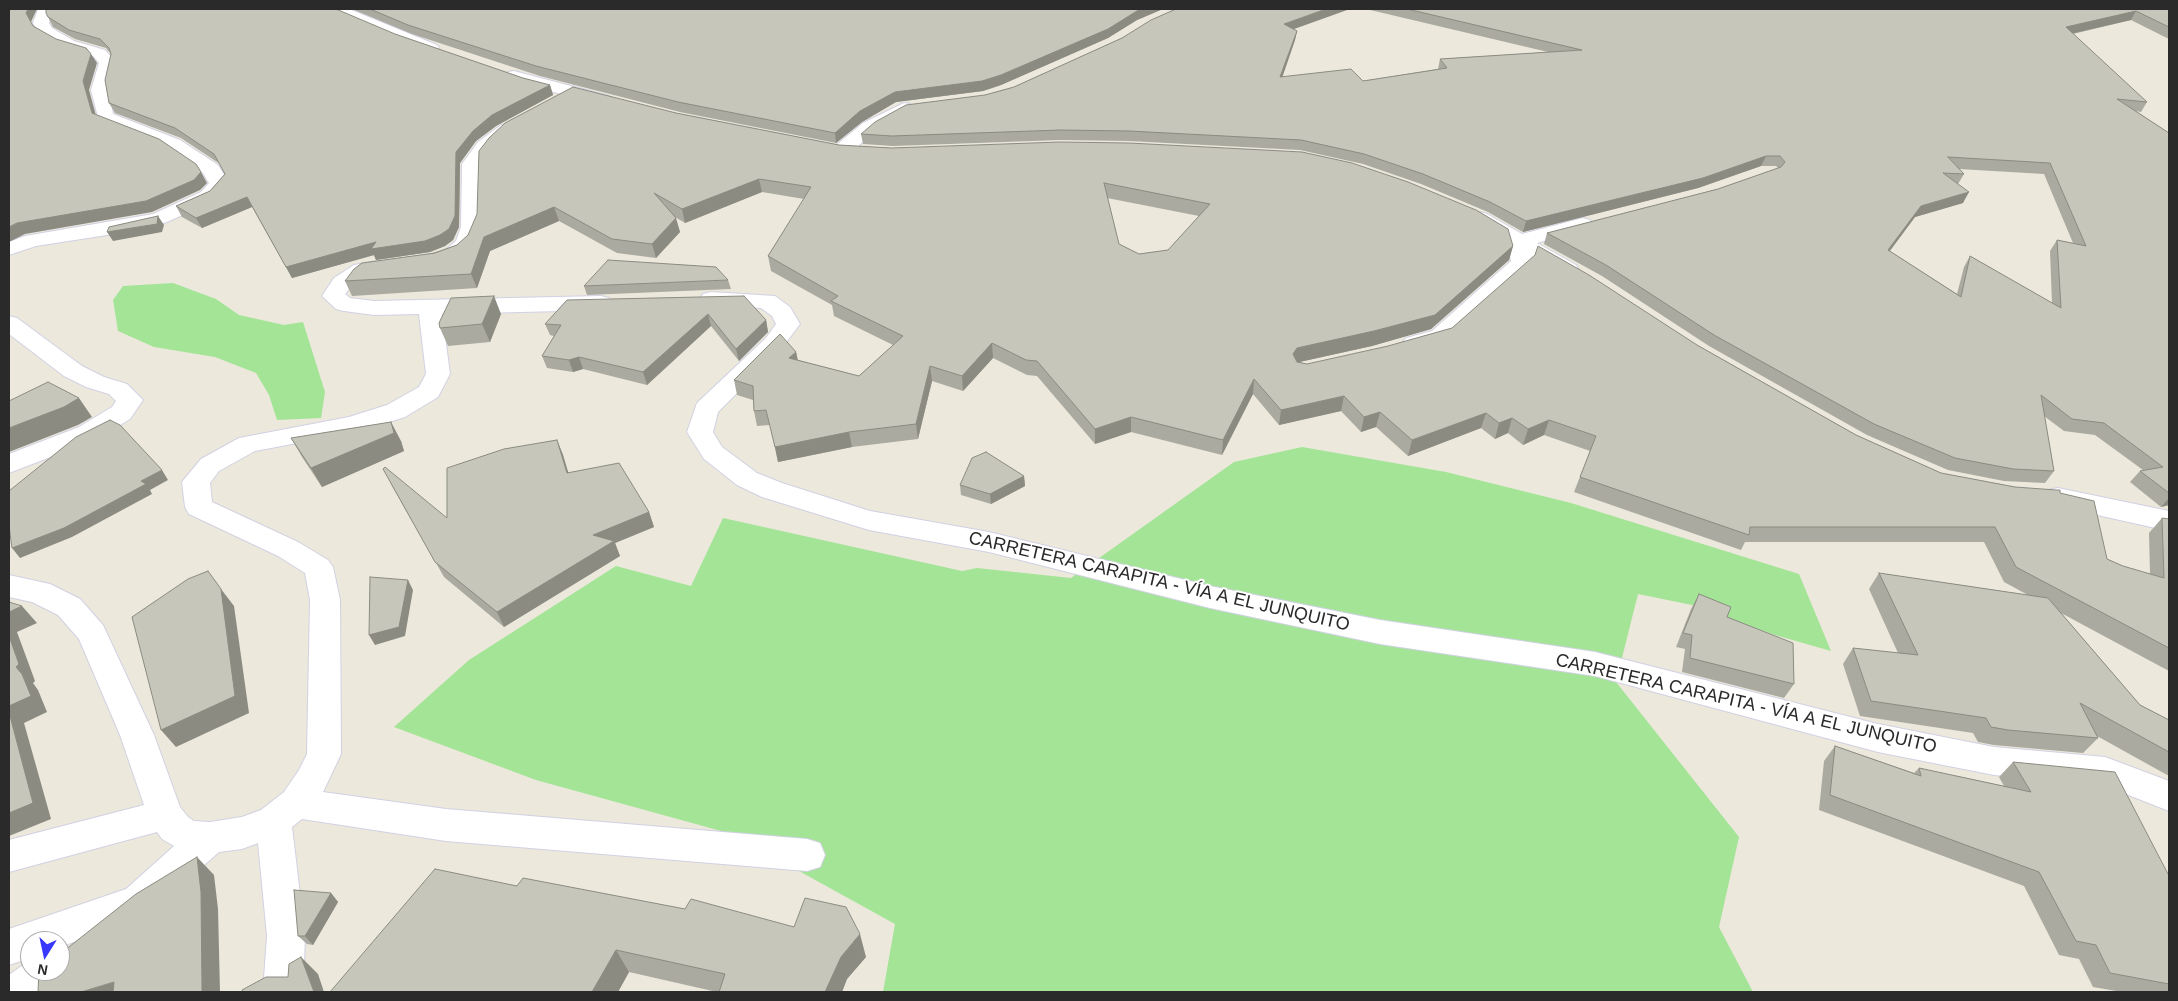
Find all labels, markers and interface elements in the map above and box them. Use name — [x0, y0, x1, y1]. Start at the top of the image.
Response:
street label: CARRETERA CARAPITA - VÍA A EL JUNQUITO — [966, 528, 1352, 636]
street label: CARRETERA CARAPITA - VÍA A EL JUNQUITO — [1553, 650, 1939, 758]
north arrow — [20, 931, 70, 981]
text: N — [36, 961, 49, 979]

